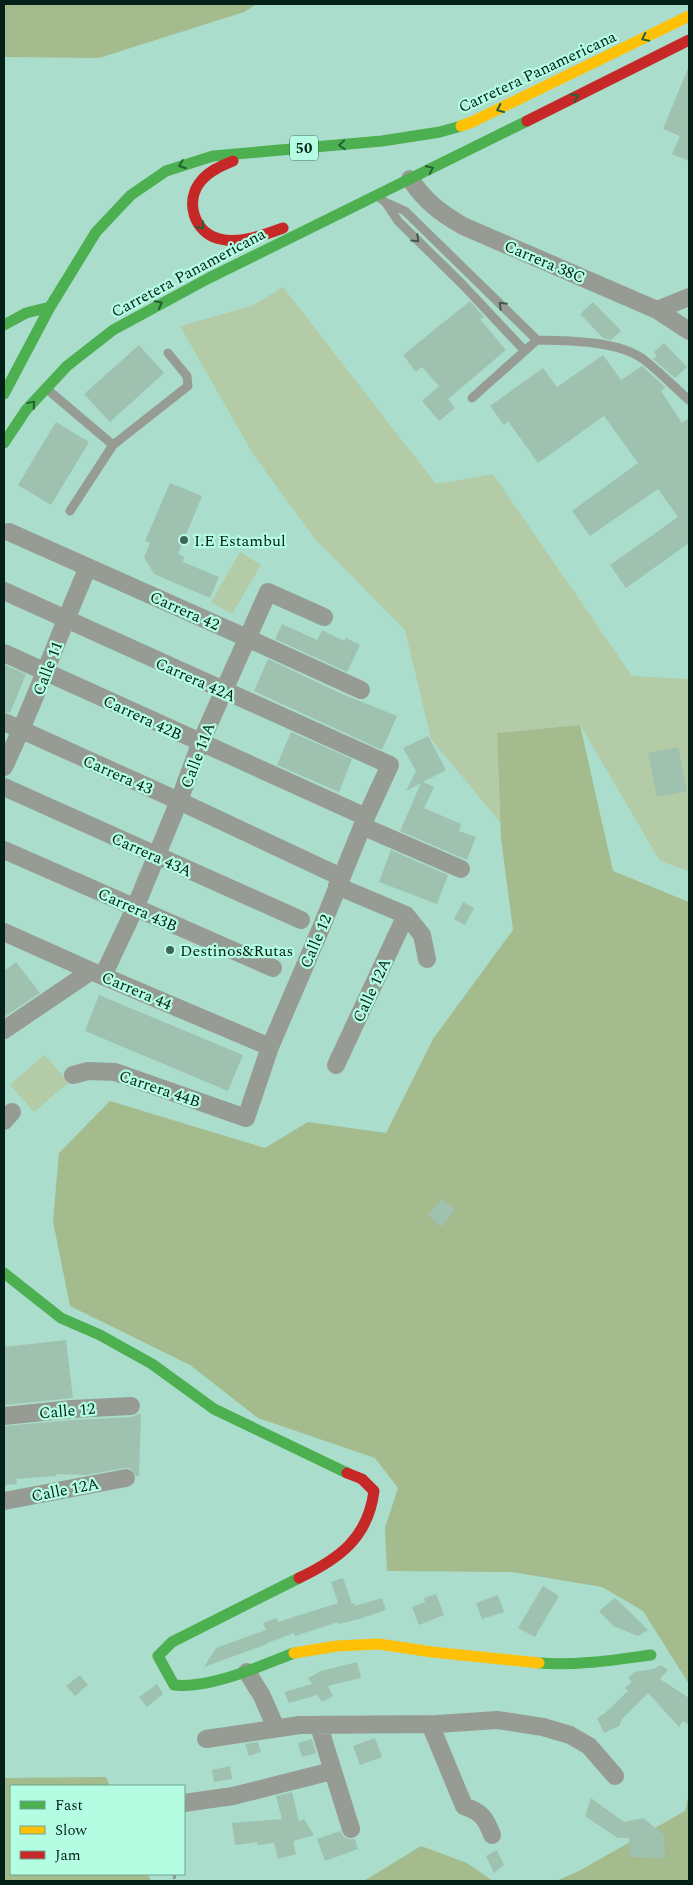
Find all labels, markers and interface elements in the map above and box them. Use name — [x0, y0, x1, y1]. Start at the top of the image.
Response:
street label: Carretera Panamericana — [454, 25, 621, 119]
one-way arrow — [642, 32, 651, 42]
one-way arrow — [570, 93, 579, 103]
one-way arrow — [496, 103, 505, 114]
road number: 50 — [290, 136, 318, 160]
one-way arrow — [338, 139, 346, 150]
one-way arrow — [178, 159, 186, 169]
one-way arrow — [424, 166, 433, 176]
one-way arrow — [196, 221, 205, 230]
street label: Carretera Panamericana — [107, 222, 270, 324]
one-way arrow — [411, 234, 420, 243]
street label: Carrera 38C — [500, 234, 589, 290]
one-way arrow — [154, 300, 163, 310]
one-way arrow — [499, 302, 508, 311]
one-way arrow — [26, 400, 35, 409]
place label: I.E Estambul — [194, 529, 286, 553]
marker: I.E Estambul — [178, 534, 190, 546]
street label: Carrera 42 — [146, 585, 223, 637]
street label: Calle 11 — [27, 638, 69, 699]
street label: Carrera 42A — [151, 651, 240, 708]
street label: Carrera 42B — [99, 689, 186, 747]
street label: Calle 11A — [174, 719, 221, 792]
street label: Carrera 43 — [79, 749, 156, 801]
street label: Carrera 43A — [107, 826, 196, 883]
street label: Carrera 43B — [94, 882, 181, 938]
street label: Calle 12 — [294, 911, 338, 972]
place label: Destinos&Rutas — [180, 939, 294, 963]
marker: Destinos&Rutas — [164, 944, 176, 956]
street label: Calle 12A — [347, 954, 397, 1027]
street label: Carrera 44 — [98, 965, 175, 1016]
street label: Carrera 44B — [116, 1064, 204, 1114]
street label: Calle 12 — [38, 1397, 96, 1425]
street label: Calle 12A — [29, 1472, 101, 1508]
legend — [10, 1785, 185, 1875]
text: Fast — [55, 1794, 83, 1817]
text: Slow — [55, 1819, 87, 1842]
text: Jam — [55, 1844, 81, 1867]

